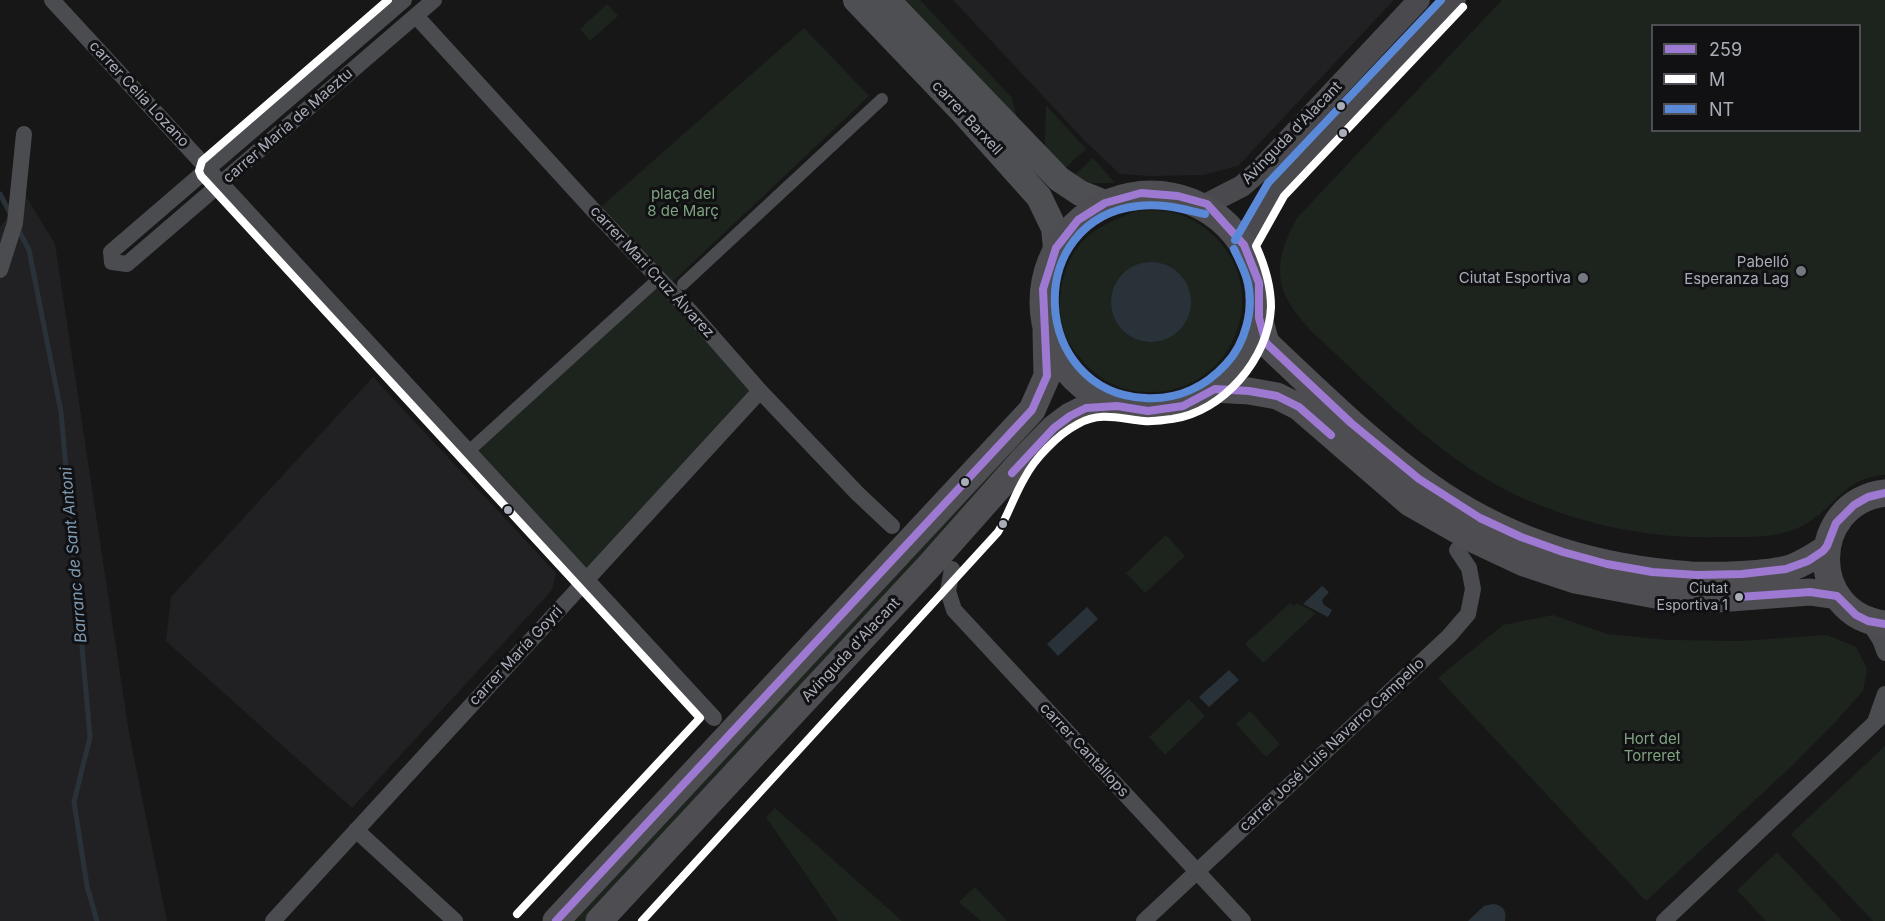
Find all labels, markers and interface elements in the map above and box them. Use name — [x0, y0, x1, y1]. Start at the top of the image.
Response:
legend — [1651, 24, 1861, 132]
street label: carrer Celia Lozano — [85, 37, 193, 151]
text: 259 — [1709, 39, 1742, 60]
street label: carrer María de Maeztu — [220, 65, 356, 187]
text: M — [1709, 69, 1725, 90]
street label: carrer Barxell — [928, 77, 1006, 159]
street label: Avinguda d'Alacant — [1238, 78, 1346, 188]
text: NT — [1709, 99, 1734, 120]
unlabelled marker — [1335, 100, 1347, 112]
unlabelled marker — [1337, 127, 1349, 139]
park label: plaça del 8 de Març — [647, 185, 719, 220]
street label: carrer Mari Cruz Álvarez — [586, 202, 718, 342]
place label: Pabelló Esperanza Lag — [1684, 253, 1789, 288]
marker: Pabelló Esperanza Lag — [1794, 264, 1808, 278]
place label: Ciutat Esportiva — [1459, 269, 1571, 287]
marker: Ciutat Esportiva — [1576, 271, 1590, 285]
water label: Barranc de Sant Antoni — [57, 466, 91, 644]
unlabelled marker — [959, 476, 971, 488]
unlabelled marker — [502, 504, 514, 516]
unlabelled marker — [997, 518, 1009, 530]
place label: Ciutat Esportiva 1 — [1656, 581, 1728, 614]
marker: Ciutat Esportiva 1 — [1733, 591, 1745, 603]
street label: Avinguda d'Alacant — [798, 594, 904, 706]
street label: carrer María Goyri — [465, 603, 567, 709]
street label: carrer José Luis Navarro Campello — [1236, 655, 1428, 835]
street label: carrer Cantallops — [1036, 699, 1132, 801]
park label: Hort del Torreret — [1624, 730, 1680, 765]

